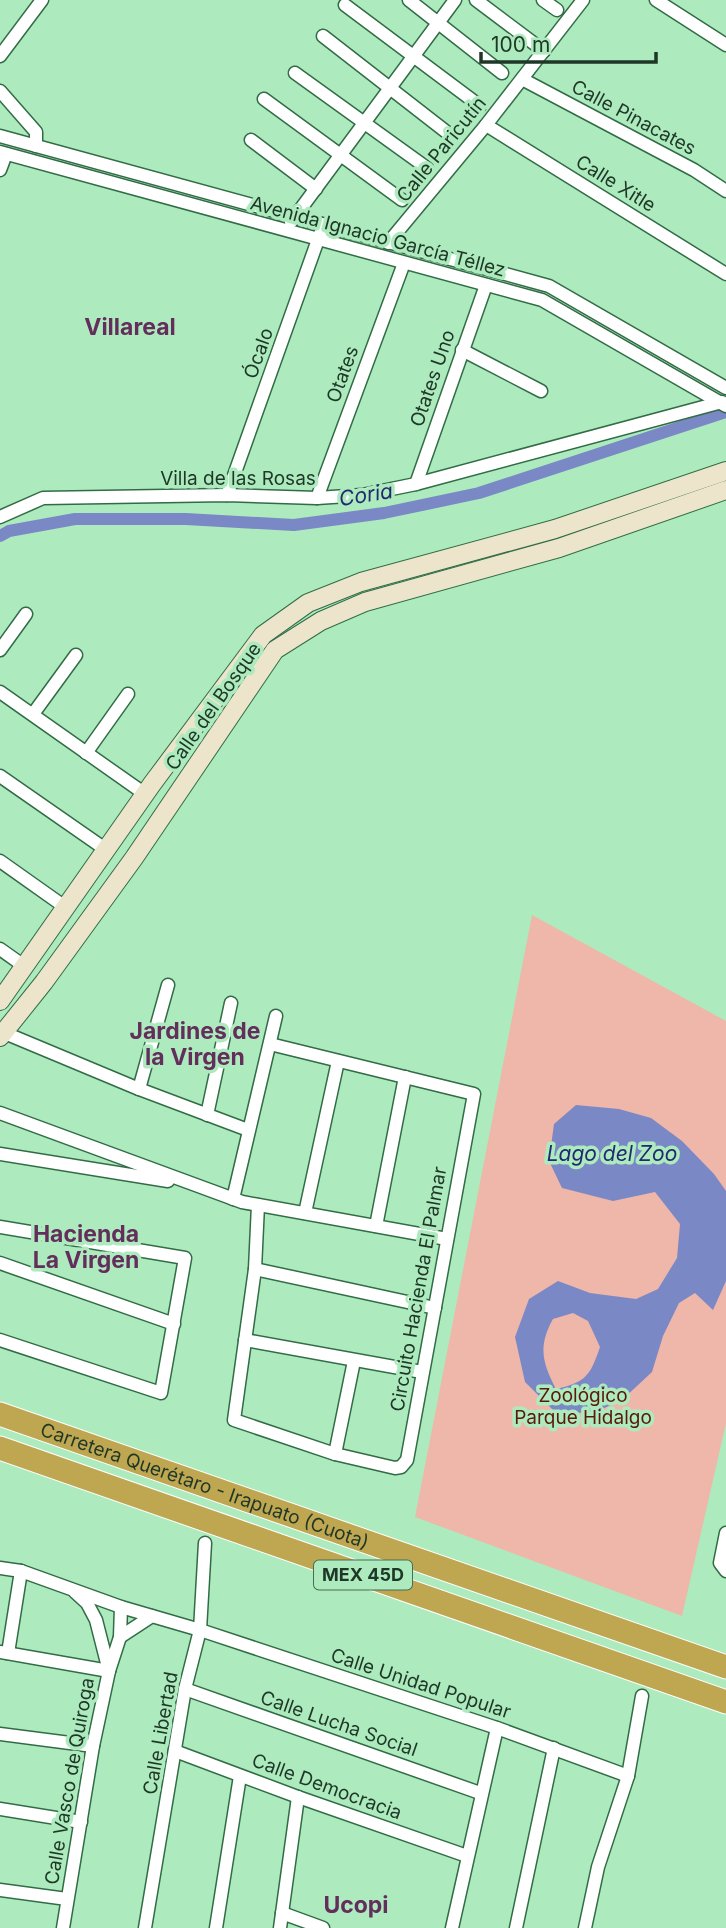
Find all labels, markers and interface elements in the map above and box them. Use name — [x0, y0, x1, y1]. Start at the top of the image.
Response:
scale bar — [481, 21, 656, 65]
text: 100 m — [491, 32, 550, 57]
street label: Calle Pinacates — [568, 75, 700, 160]
street label: Calle Paricutín — [392, 92, 491, 207]
street label: Calle Xitle — [572, 150, 660, 217]
street label: Avenida Ignacio García Téllez — [248, 191, 508, 282]
district label: Villareal — [84, 313, 176, 341]
street label: Ócalo — [239, 325, 278, 382]
street label: Otates Uno — [405, 327, 460, 430]
street label: Otates — [322, 343, 363, 406]
street label: Villa de las Rosas — [160, 467, 316, 490]
water label: Coria — [337, 478, 395, 511]
street label: Calle del Bosque — [161, 638, 266, 775]
district label: Jardines de la Virgen — [130, 1017, 260, 1071]
water label: Lago del Zoo — [547, 1141, 677, 1166]
street label: Circuito Hacienda El Palmar — [386, 1165, 451, 1413]
district label: Hacienda La Virgen — [33, 1220, 139, 1274]
park label: Zoológico Parque Hidalgo — [514, 1384, 652, 1429]
street label: Carretera Querétaro - Irapuato (Cuota) — [37, 1418, 372, 1554]
road number: MEX 45D — [314, 1560, 412, 1590]
street label: Calle Unidad Popular — [328, 1643, 514, 1723]
street label: Calle Libertad — [138, 1670, 183, 1796]
street label: Calle Vasco de Quiroga — [40, 1676, 99, 1886]
street label: Calle Lucha Social — [257, 1686, 420, 1761]
street label: Calle Democracia — [249, 1749, 405, 1824]
district label: Ucopi — [323, 1891, 389, 1919]

